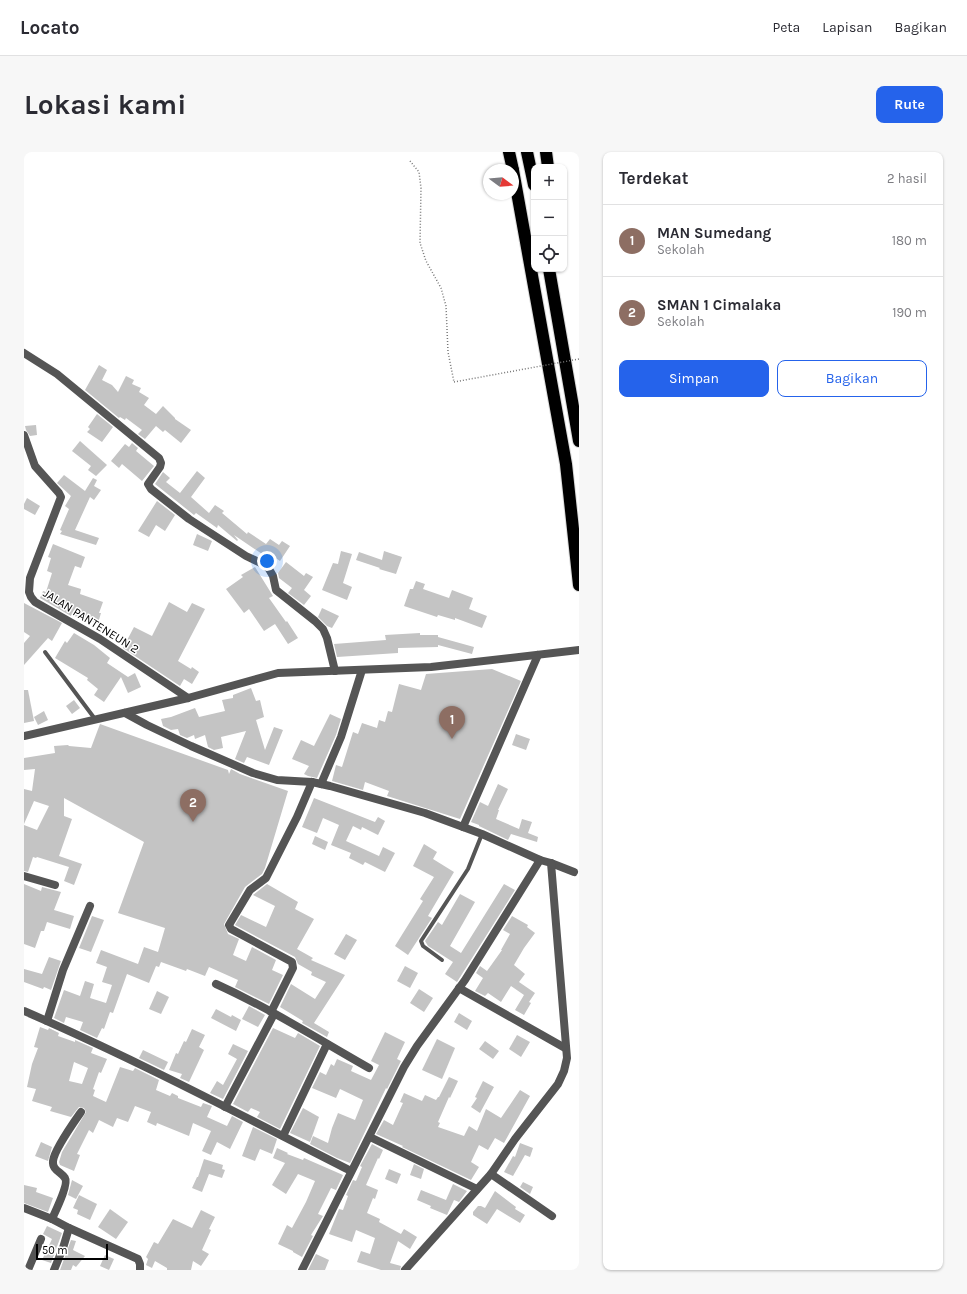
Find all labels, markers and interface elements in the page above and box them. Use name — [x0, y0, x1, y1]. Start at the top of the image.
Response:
text: Locato — [20, 17, 80, 39]
text: Peta — [772, 19, 800, 36]
text: Lapisan — [822, 19, 872, 36]
text: Bagikan — [894, 19, 947, 36]
button: Rute — [876, 86, 943, 123]
text: Lokasi kami — [24, 88, 186, 121]
north arrow — [483, 164, 519, 200]
map controls — [531, 164, 567, 272]
button: + — [531, 164, 567, 200]
text: Terdekat — [619, 168, 688, 188]
text: 2 hasil — [887, 171, 927, 186]
button: − — [531, 200, 567, 236]
text: MAN Sumedang — [657, 224, 771, 242]
text: 1 — [630, 233, 634, 248]
text: 180 m — [892, 233, 927, 248]
button: locate — [531, 236, 567, 272]
text: Sekolah — [657, 242, 705, 257]
text: SMAN 1 Cimalaka — [657, 296, 781, 314]
text: 2 — [628, 305, 636, 320]
text: 190 m — [892, 305, 927, 320]
text: Sekolah — [657, 314, 705, 329]
button: Simpan — [619, 360, 769, 397]
button: Bagikan — [777, 360, 927, 397]
your location — [257, 551, 277, 571]
street label: JALAN PANTENEUN 2 — [41, 586, 141, 656]
pin: 1 — [439, 706, 465, 739]
pin: 2 — [180, 789, 206, 822]
scale bar — [36, 1242, 108, 1261]
text: 50 m — [42, 1244, 68, 1257]

